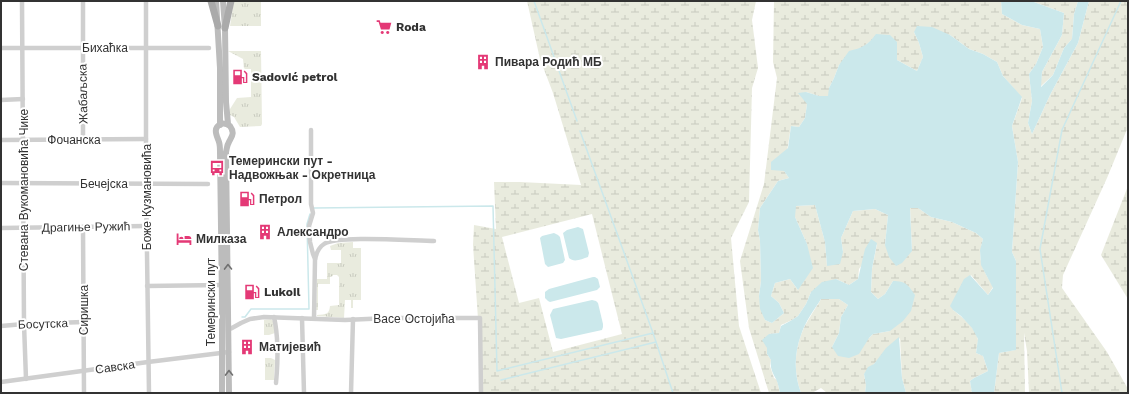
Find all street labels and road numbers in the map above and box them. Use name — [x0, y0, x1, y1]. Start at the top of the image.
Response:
street label: Бихаћка — [82, 41, 128, 55]
street label: Жабаљска — [75, 63, 91, 124]
street label: Стевана Вукомановића Чике — [17, 108, 31, 271]
street label: Фочанска — [47, 133, 101, 147]
street label: Боже Кузмановића — [140, 144, 154, 250]
street label: Бечејска — [80, 177, 128, 191]
street label: Драгиње Ружић — [42, 219, 130, 235]
street label: Темерински пут — [204, 257, 218, 346]
street label: Сиришка — [77, 284, 91, 335]
street label: Васе Остојића — [373, 312, 455, 326]
street label: Босутска — [18, 316, 69, 332]
street label: Савска — [94, 357, 136, 377]

